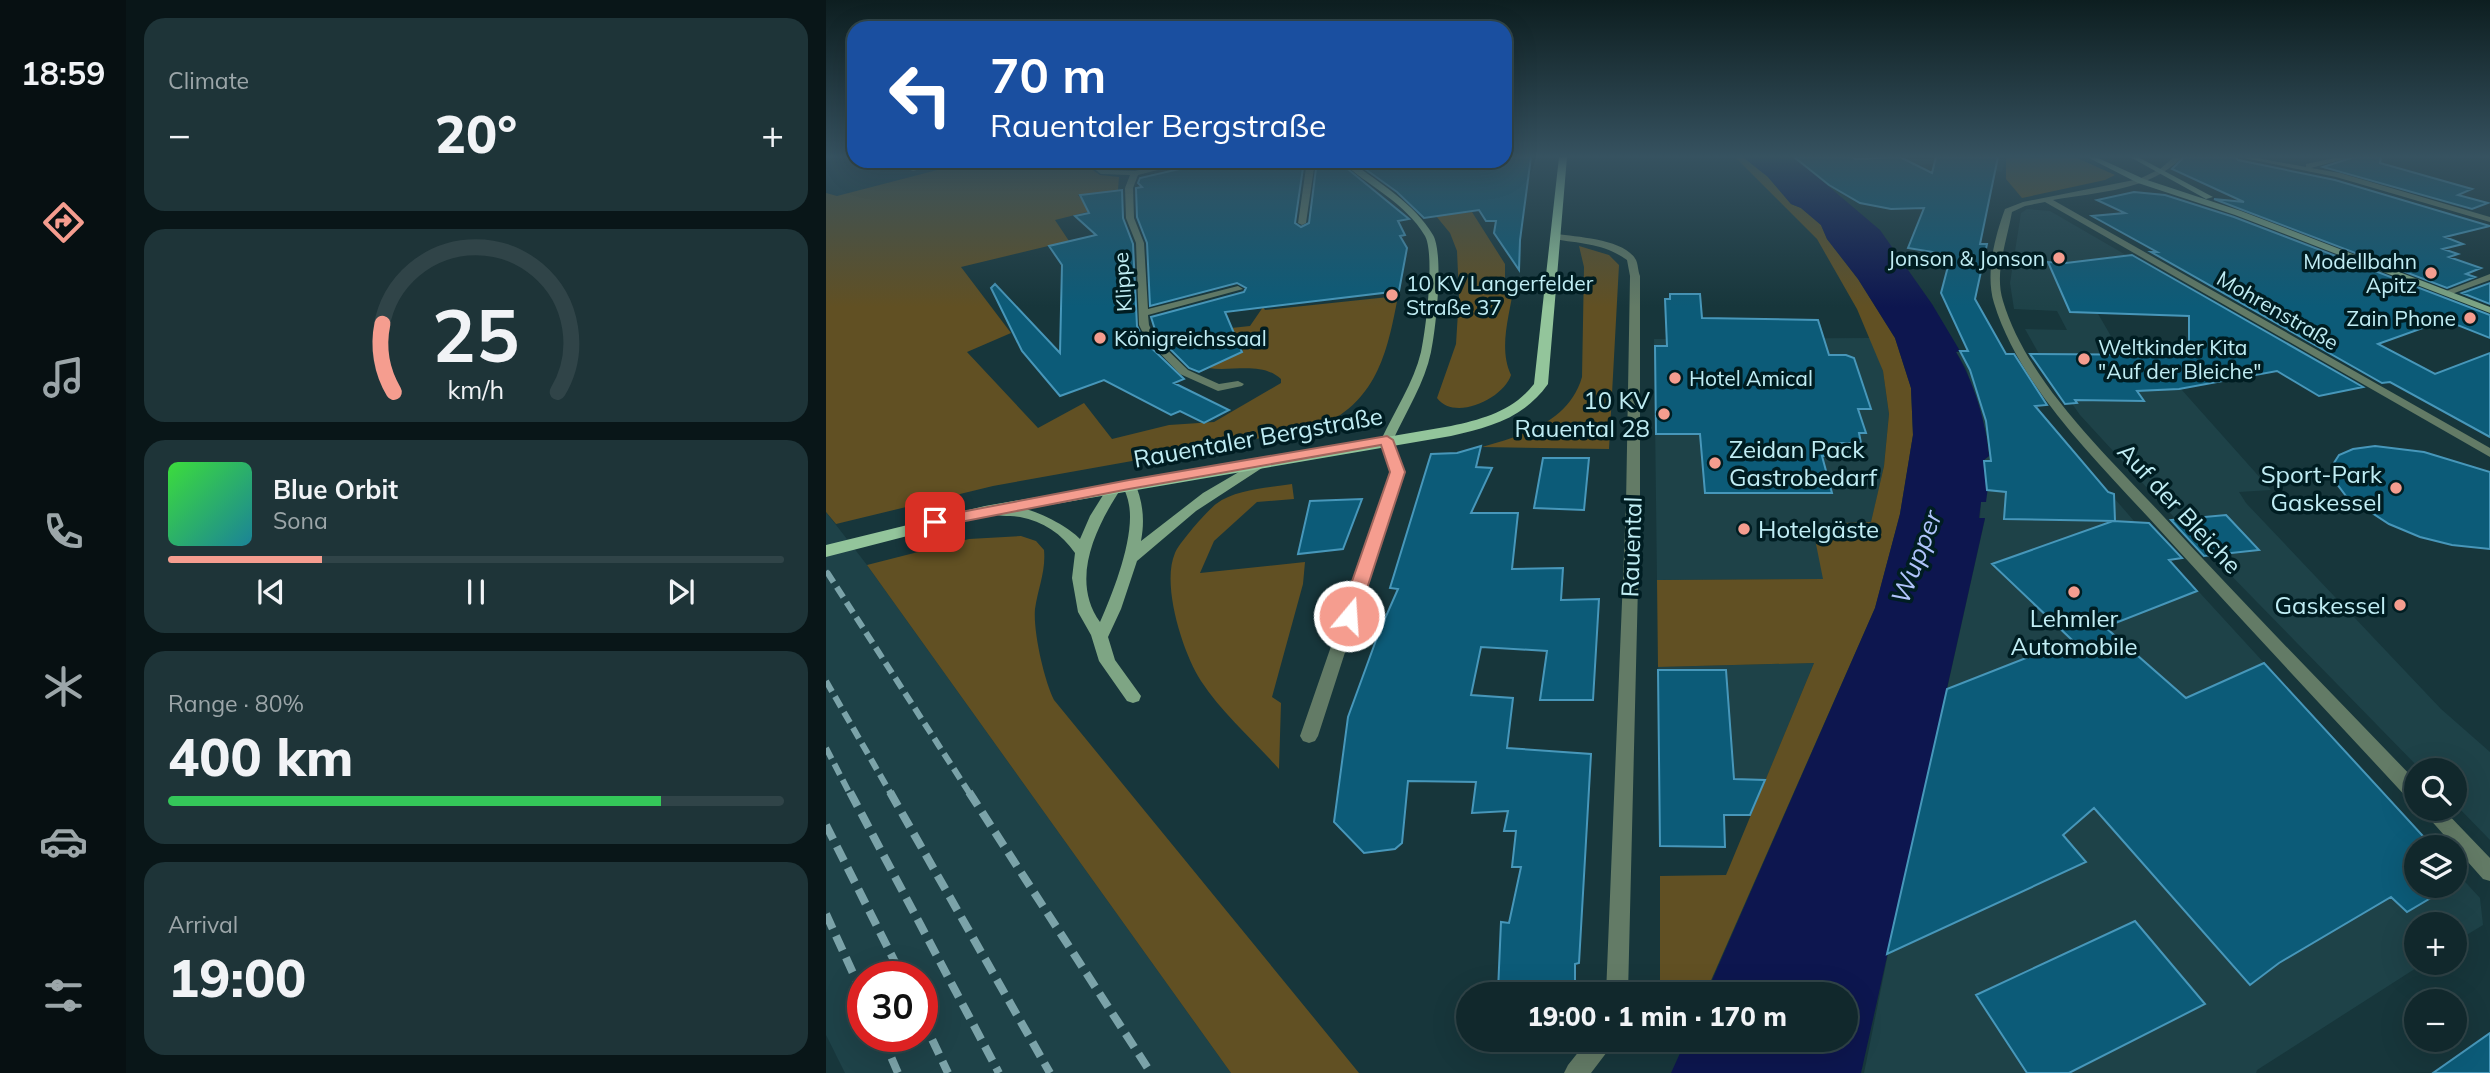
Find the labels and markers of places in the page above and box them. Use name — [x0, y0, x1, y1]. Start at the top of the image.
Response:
place label: Jonson & Jonson — [1888, 245, 2045, 271]
place label: Modellbahn Apitz — [2303, 248, 2417, 298]
marker: Jonson & Jonson — [2051, 250, 2067, 266]
marker: Modellbahn Apitz — [2423, 265, 2439, 281]
place label: 10 KV Langerfelder Straße 37 — [1406, 270, 1594, 320]
marker: 10 KV Langerfelder Straße 37 — [1384, 287, 1400, 303]
place label: Zain Phone — [2347, 305, 2456, 331]
marker: Zain Phone — [2462, 310, 2478, 326]
place label: Königreichssaal — [1114, 325, 1267, 351]
marker: Königreichssaal — [1092, 330, 1108, 346]
place label: Weltkinder Kita "Auf der Bleiche" — [2098, 334, 2262, 384]
marker: Weltkinder Kita "Auf der Bleiche" — [2076, 351, 2092, 367]
place label: Hotel Amical — [1689, 365, 1813, 391]
marker: Hotel Amical — [1667, 370, 1683, 386]
place label: 10 KV Rauental 28 — [1514, 385, 1650, 443]
marker: 10 KV Rauental 28 — [1656, 406, 1672, 422]
place label: Zeidan Pack Gastrobedarf — [1729, 434, 1878, 492]
marker: Zeidan Pack Gastrobedarf — [1707, 455, 1723, 471]
place label: Sport-Park Gaskessel — [2261, 459, 2383, 517]
marker: Sport-Park Gaskessel — [2388, 480, 2404, 496]
pin — [905, 492, 965, 552]
place label: Hotelgäste — [1758, 514, 1879, 544]
marker: Hotelgäste — [1736, 521, 1752, 537]
marker: Lehmler Automobile — [2066, 584, 2082, 600]
place label: Gaskessel — [2274, 590, 2386, 620]
marker: Gaskessel — [2392, 597, 2408, 613]
place label: Lehmler Automobile — [2010, 603, 2138, 661]

